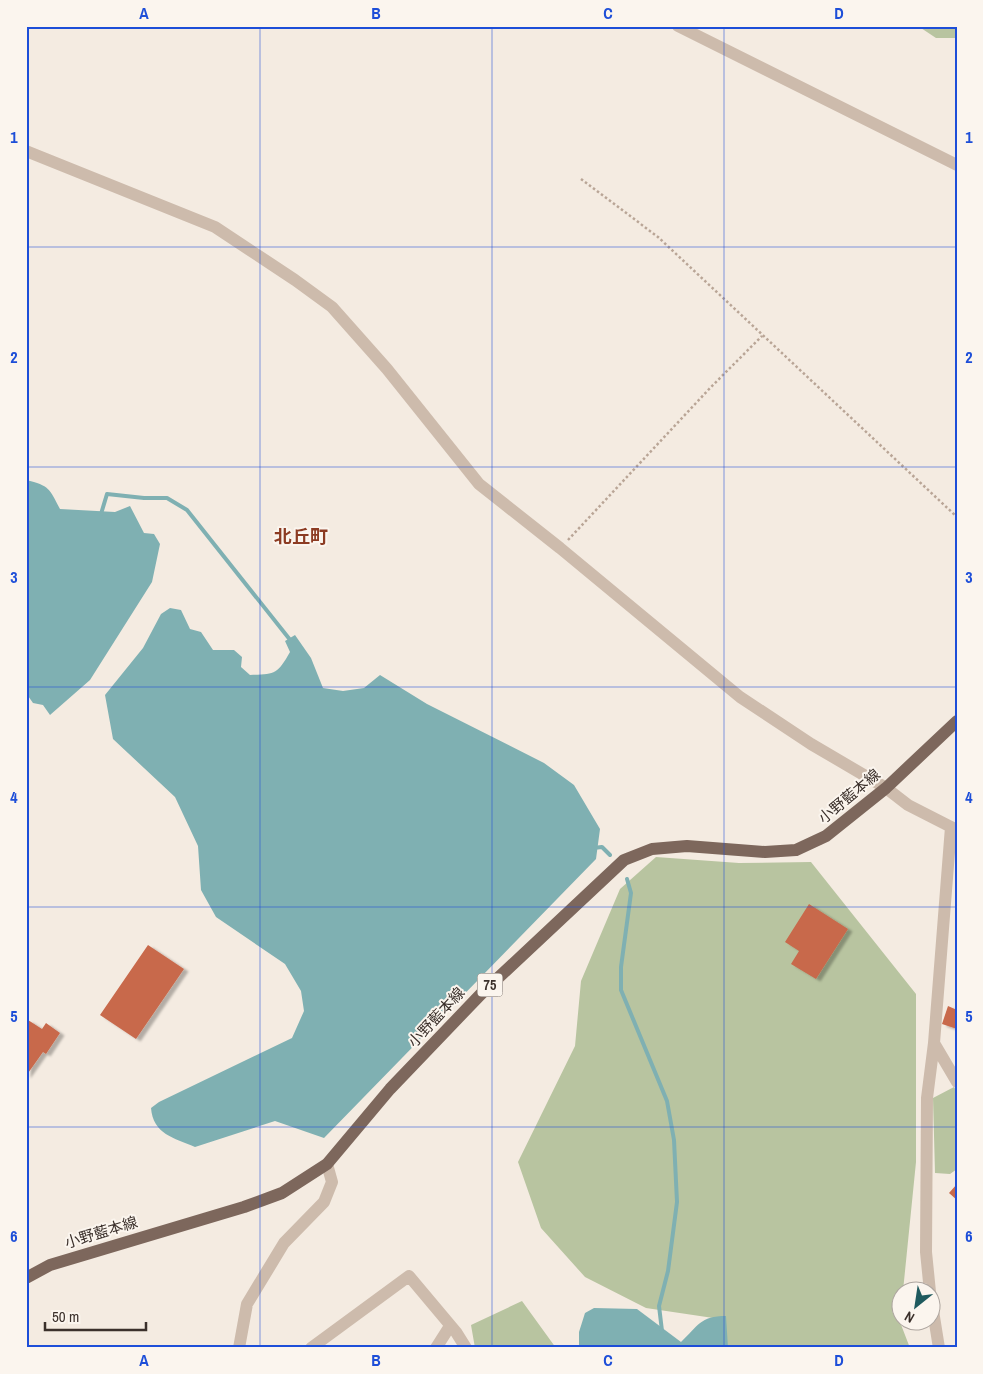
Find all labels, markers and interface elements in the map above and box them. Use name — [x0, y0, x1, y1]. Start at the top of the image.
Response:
text: A — [139, 2, 149, 24]
text: B — [371, 2, 381, 24]
text: C — [603, 2, 613, 24]
text: D — [834, 2, 844, 24]
text: 1 — [10, 126, 18, 148]
text: 1 — [965, 126, 973, 148]
text: 2 — [10, 346, 18, 368]
text: 2 — [965, 346, 973, 368]
district label: 北丘町 — [274, 524, 328, 549]
text: 3 — [10, 566, 18, 588]
text: 3 — [965, 566, 973, 588]
street label: 小野藍本線 — [814, 764, 884, 828]
text: 4 — [10, 786, 18, 808]
text: 4 — [965, 786, 973, 808]
road number: 75 — [478, 974, 502, 996]
street label: 小野藍本線 — [403, 982, 469, 1052]
text: 5 — [10, 1005, 18, 1027]
text: 5 — [965, 1005, 973, 1027]
street label: 小野藍本線 — [62, 1211, 140, 1253]
text: 6 — [10, 1225, 18, 1247]
text: 6 — [965, 1225, 973, 1247]
north arrow — [890, 1282, 940, 1332]
scale bar — [45, 1299, 146, 1331]
text: 50 m — [52, 1306, 79, 1327]
text: N — [901, 1307, 918, 1327]
text: A — [139, 1349, 149, 1371]
text: B — [371, 1349, 381, 1371]
text: C — [603, 1349, 613, 1371]
text: D — [834, 1349, 844, 1371]

